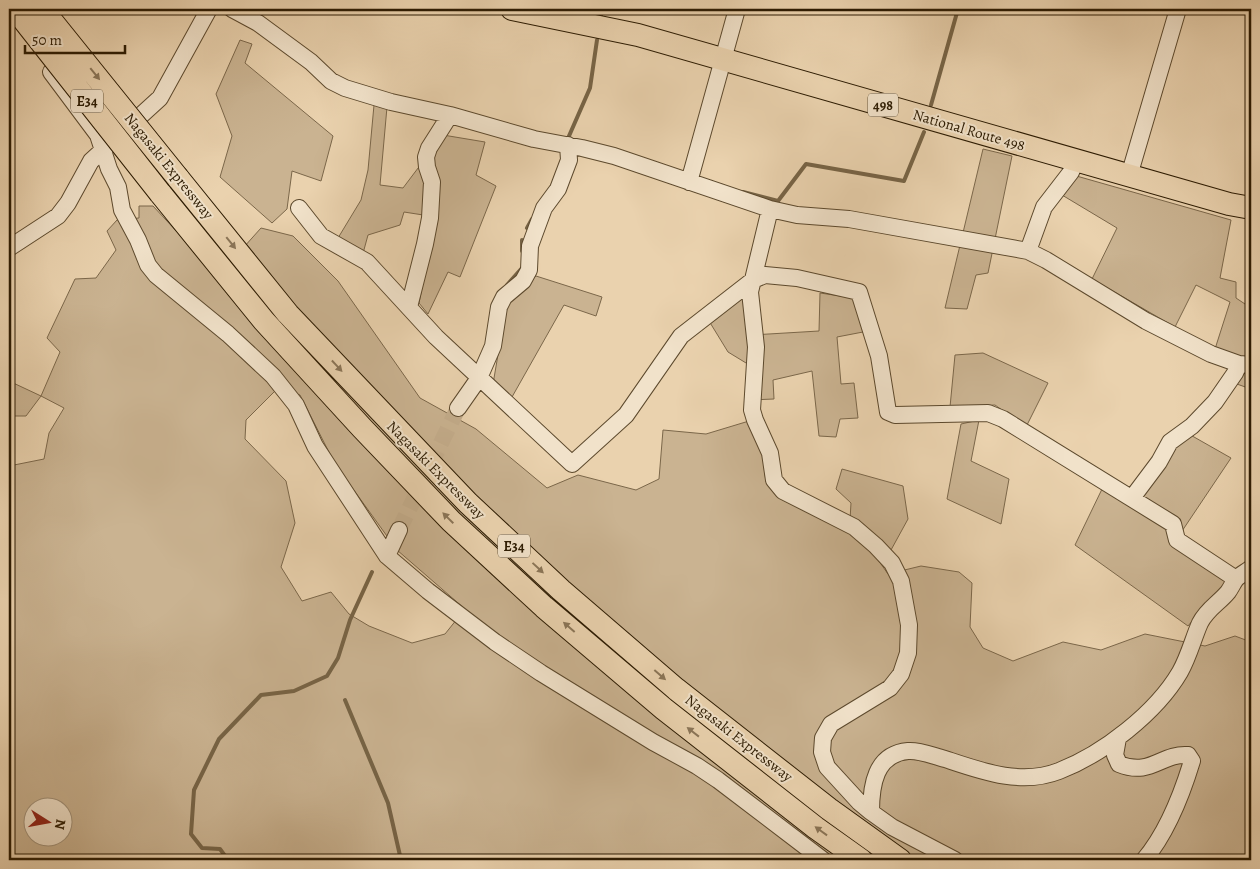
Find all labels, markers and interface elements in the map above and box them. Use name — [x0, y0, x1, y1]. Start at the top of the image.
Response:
scale bar — [25, 22, 125, 54]
text: 50 m — [32, 30, 62, 50]
one-way arrow — [89, 67, 100, 80]
road number: E34 — [71, 90, 103, 112]
road number: 498 — [868, 94, 898, 116]
street label: National Route 498 — [911, 104, 1027, 156]
street label: Nagasaki Expressway — [120, 109, 218, 224]
one-way arrow — [225, 236, 236, 249]
one-way arrow — [331, 360, 343, 372]
street label: Nagasaki Expressway — [382, 416, 490, 524]
one-way arrow — [442, 513, 454, 525]
road number: E34 — [498, 534, 530, 558]
one-way arrow — [531, 562, 543, 574]
one-way arrow — [562, 622, 575, 633]
one-way arrow — [654, 669, 667, 680]
street label: Nagasaki Expressway — [681, 690, 797, 787]
one-way arrow — [687, 726, 700, 737]
north arrow — [22, 796, 72, 846]
text: N — [50, 818, 71, 831]
one-way arrow — [815, 826, 828, 837]

